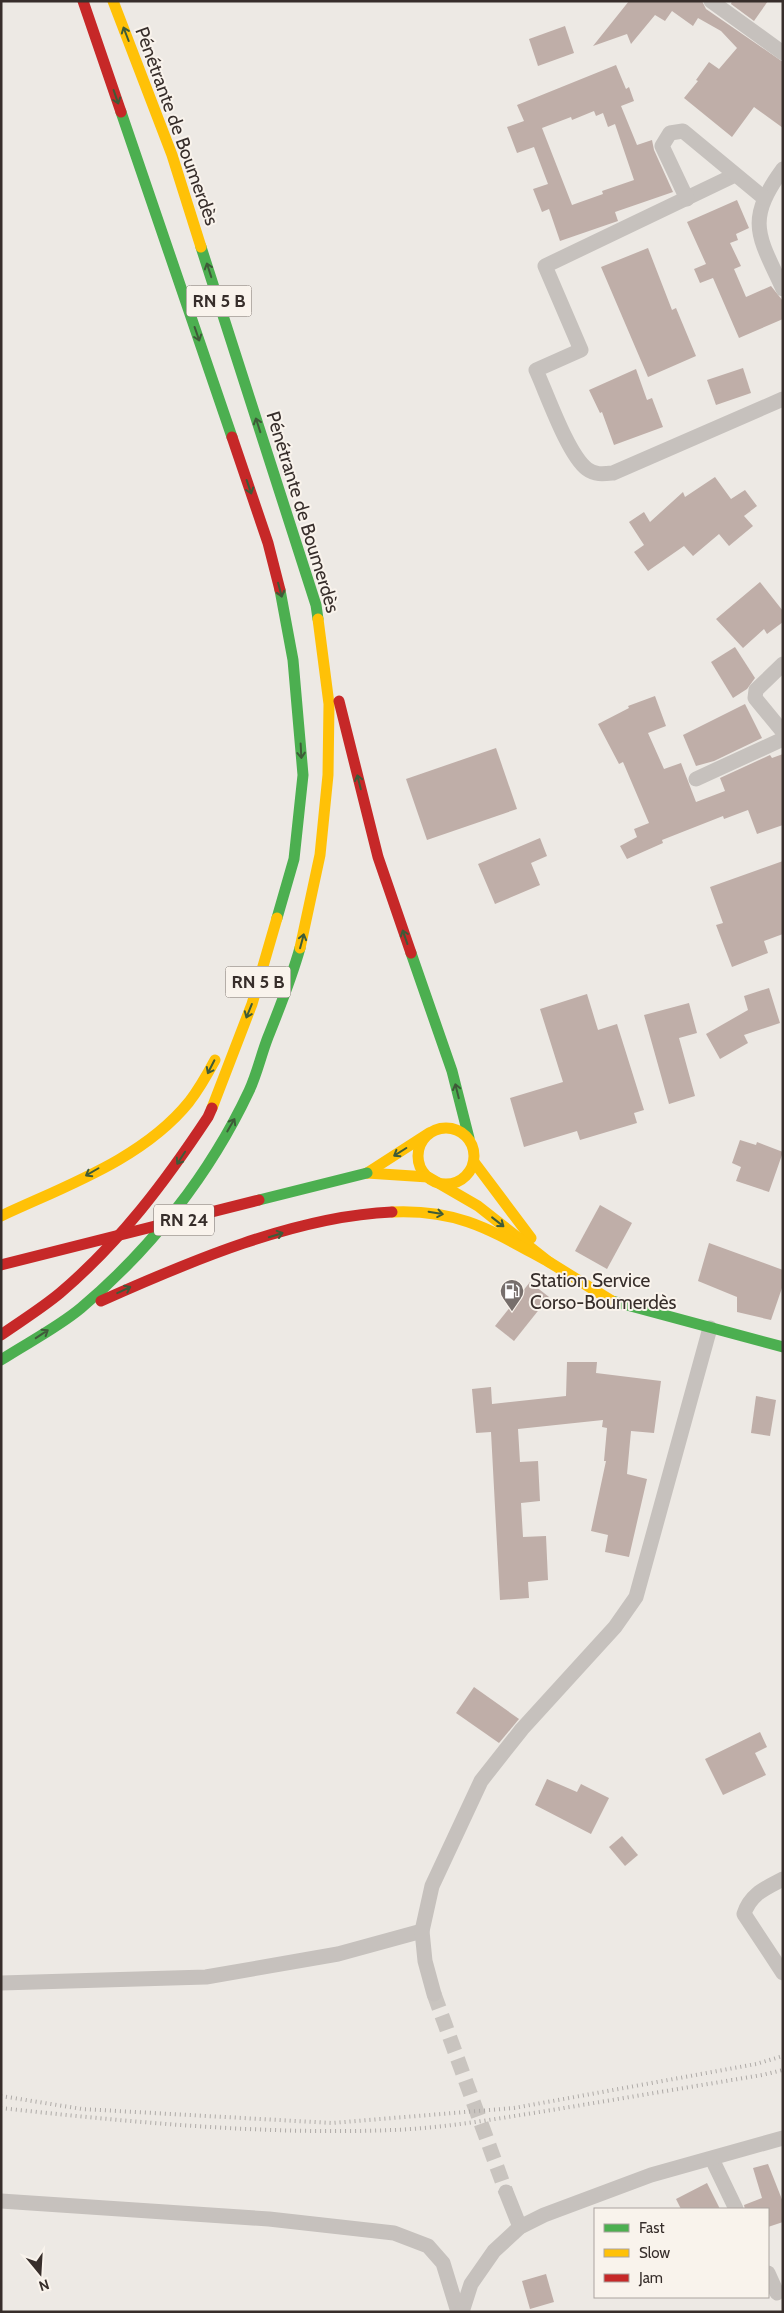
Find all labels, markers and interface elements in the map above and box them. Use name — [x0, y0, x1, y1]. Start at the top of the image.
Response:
street label: Pénétrante de Boumerdès — [130, 24, 224, 228]
one-way arrow — [121, 27, 130, 43]
one-way arrow — [112, 89, 121, 104]
one-way arrow — [203, 262, 213, 278]
road number: RN 5 B — [186, 286, 252, 316]
one-way arrow — [192, 325, 202, 341]
street label: Pénétrante de Boumerdès — [261, 408, 345, 616]
one-way arrow — [253, 417, 263, 433]
one-way arrow — [245, 479, 254, 495]
one-way arrow — [276, 582, 285, 598]
one-way arrow — [297, 743, 306, 759]
one-way arrow — [354, 774, 363, 790]
one-way arrow — [400, 930, 409, 945]
one-way arrow — [297, 934, 307, 950]
road number: RN 5 B — [226, 966, 290, 998]
one-way arrow — [244, 1003, 253, 1019]
one-way arrow — [206, 1059, 216, 1074]
one-way arrow — [452, 1084, 461, 1100]
one-way arrow — [226, 1117, 236, 1132]
one-way arrow — [393, 1147, 407, 1157]
one-way arrow — [175, 1151, 186, 1165]
one-way arrow — [85, 1168, 100, 1177]
road number: RN 24 — [154, 1204, 214, 1236]
one-way arrow — [427, 1208, 443, 1218]
one-way arrow — [492, 1217, 505, 1228]
one-way arrow — [268, 1230, 284, 1240]
place label: Station Service Corso-Boumerdès — [530, 1269, 676, 1314]
fuel station icon: Station Service Corso-Boumerdès — [499, 1278, 525, 1312]
one-way arrow — [116, 1285, 131, 1295]
one-way arrow — [35, 1329, 49, 1339]
legend — [594, 2208, 769, 2298]
text: Fast — [639, 2219, 664, 2237]
text: Slow — [639, 2244, 670, 2262]
north arrow — [15, 2248, 65, 2298]
text: Jam — [638, 2269, 663, 2287]
text: N — [37, 2275, 52, 2295]

